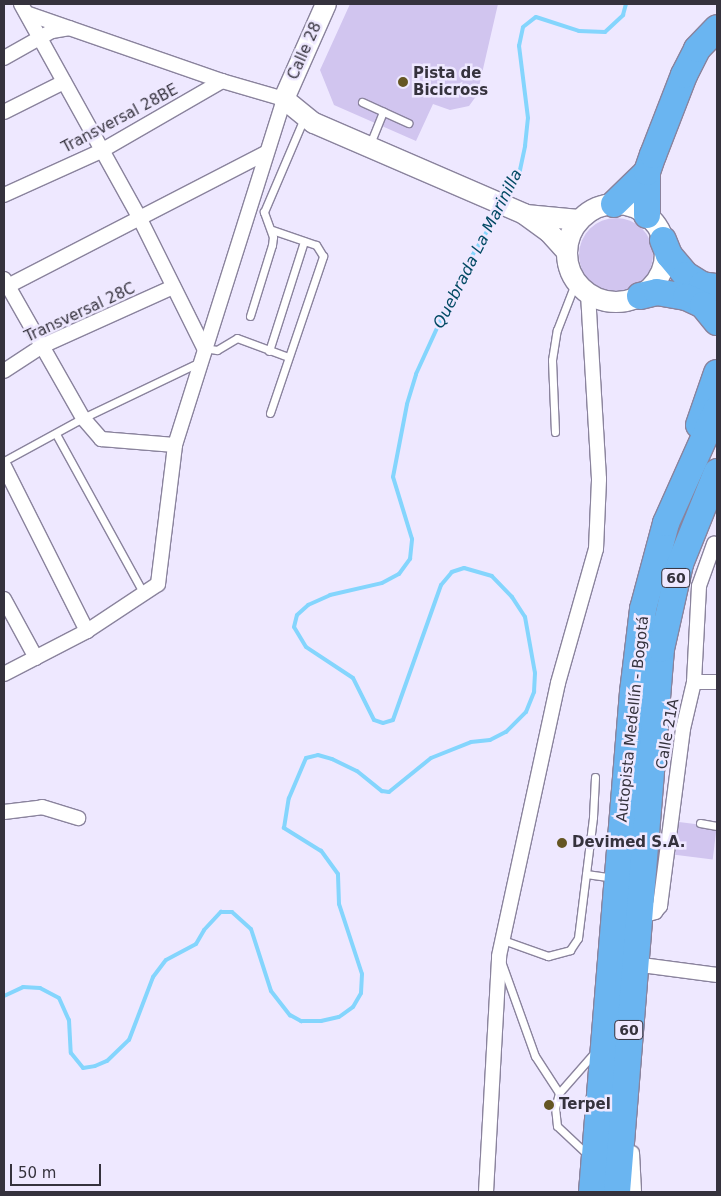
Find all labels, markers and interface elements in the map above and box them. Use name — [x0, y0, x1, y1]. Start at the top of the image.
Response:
street label: Calle 28 — [284, 19, 326, 83]
place label: Pista de Bicicross — [413, 64, 488, 99]
marker: Pista de Bicicross — [397, 76, 409, 88]
street label: Transversal 28BE — [59, 81, 181, 157]
water label: Quebrada La Marinilla — [430, 166, 526, 332]
street label: Transversal 28C — [22, 280, 138, 346]
road number: 60 — [661, 566, 691, 590]
street label: Autopista Medellín - Bogotá — [613, 615, 653, 823]
street label: Calle 21A — [653, 697, 683, 771]
place label: Devimed S.A. — [572, 834, 685, 852]
marker: Devimed S.A. — [556, 837, 568, 849]
road number: 60 — [614, 1018, 644, 1042]
place label: Terpel — [559, 1096, 611, 1114]
marker: Terpel — [543, 1099, 555, 1111]
scale bar — [12, 1154, 104, 1186]
text: 50 m — [18, 1164, 56, 1182]

